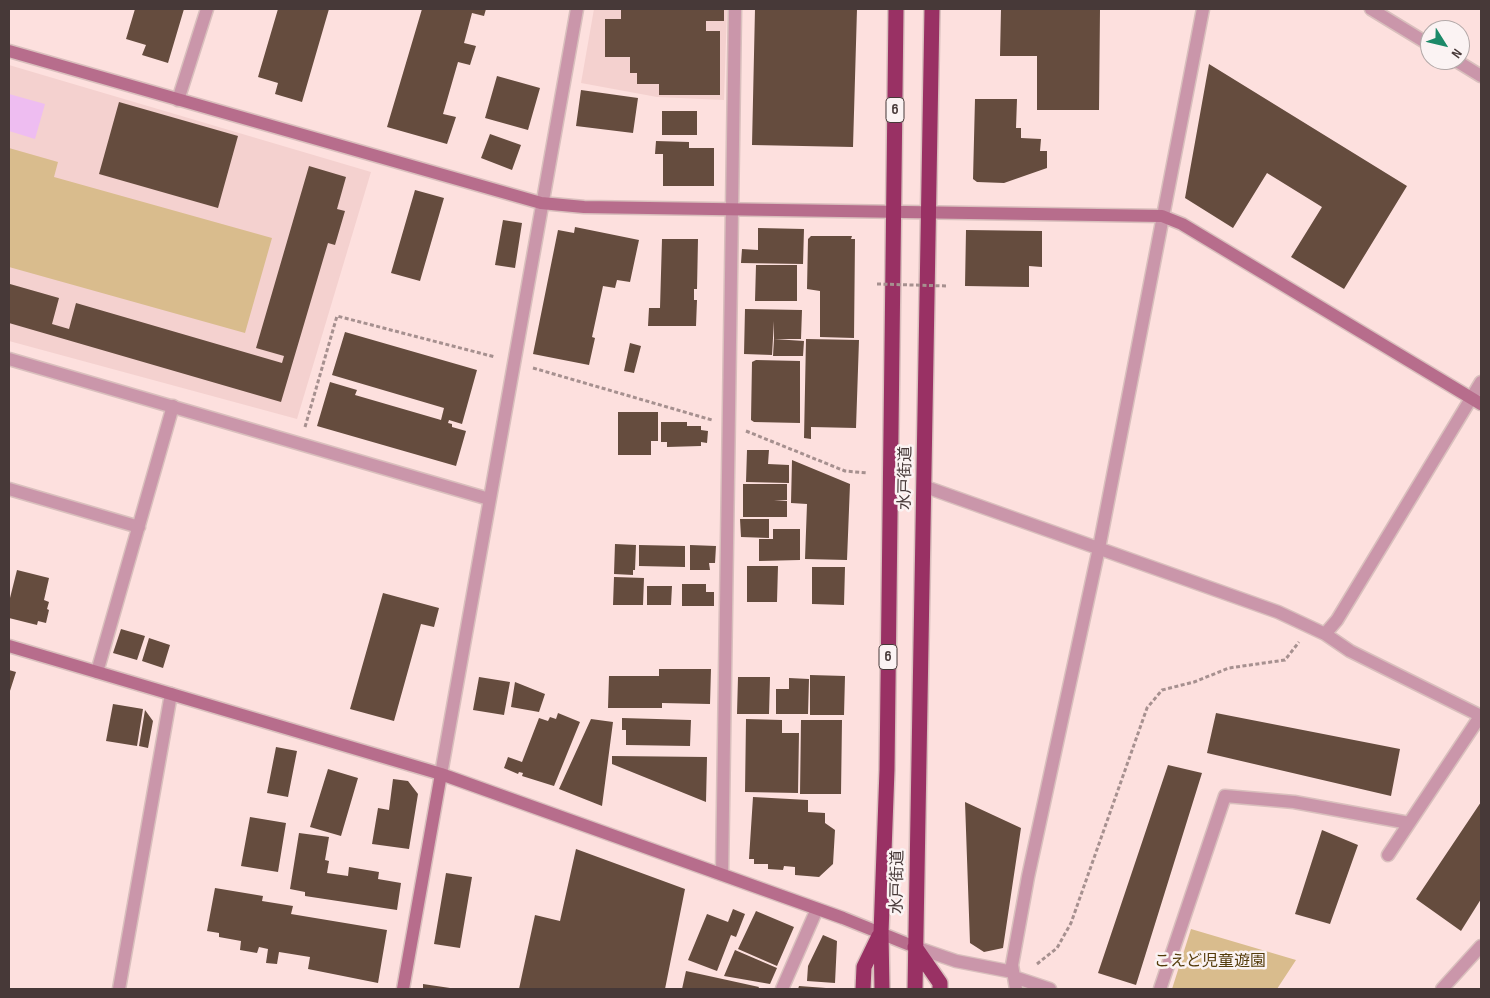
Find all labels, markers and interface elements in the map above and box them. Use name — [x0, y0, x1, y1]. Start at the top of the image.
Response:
north arrow — [1420, 20, 1470, 70]
text: N — [1448, 45, 1466, 62]
road number: 6 — [886, 98, 904, 122]
street label: 水戸街道 — [896, 446, 916, 510]
road number: 6 — [879, 644, 897, 670]
street label: 水戸街道 — [888, 850, 908, 914]
park label: こえど児童遊園 — [1154, 952, 1266, 972]

